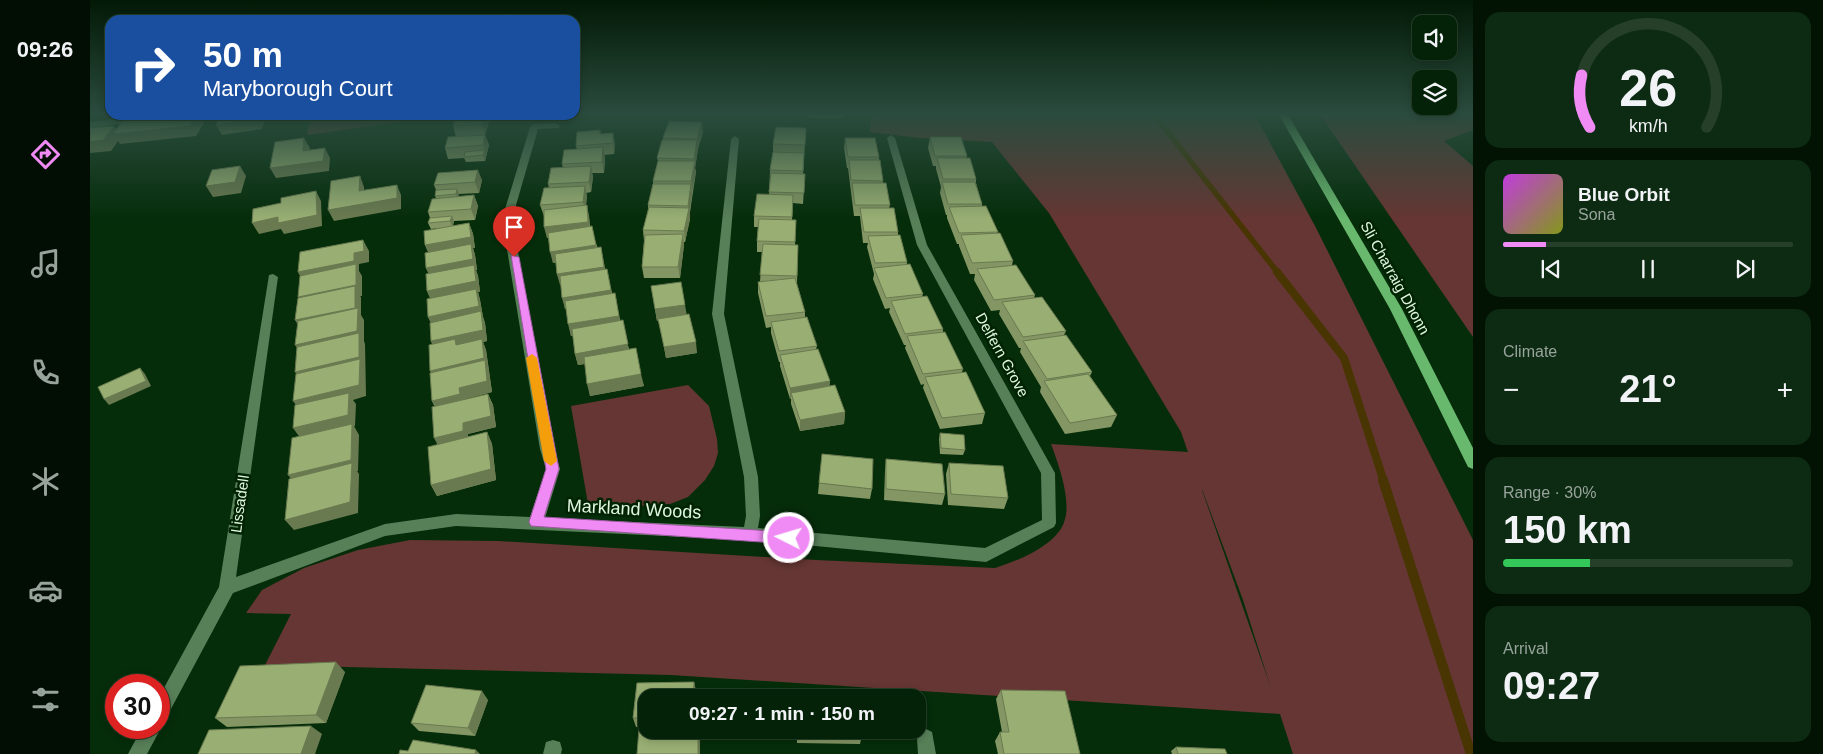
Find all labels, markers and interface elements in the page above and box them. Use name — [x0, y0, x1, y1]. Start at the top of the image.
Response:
map controls — [1412, 15, 1457, 115]
button: sound — [1412, 15, 1457, 60]
icon: right — [120, 35, 185, 100]
text: 50 m — [203, 35, 283, 74]
text: 09:26 — [17, 37, 73, 62]
text: 26 — [1619, 59, 1677, 117]
button: layers — [1412, 70, 1457, 115]
text: Maryborough Court — [203, 76, 393, 101]
text: km/h — [1629, 116, 1667, 136]
icon: directions — [28, 137, 63, 172]
text: Blue Orbit — [1578, 184, 1670, 205]
pin — [493, 206, 535, 257]
text: Sona — [1578, 206, 1615, 223]
icon: arrive — [500, 213, 528, 241]
street label: Sli Charraig Dhonn — [1357, 218, 1434, 337]
icon: music — [28, 246, 63, 281]
icon: previous — [1537, 255, 1565, 283]
icon: pause — [1634, 255, 1662, 283]
icon: next — [1731, 255, 1759, 283]
street label: Delfern Grove — [972, 310, 1033, 400]
text: Climate — [1503, 343, 1557, 360]
icon: phone — [28, 355, 63, 390]
text: 21° — [1619, 368, 1677, 410]
text: − — [1503, 374, 1519, 405]
text: + — [1777, 374, 1793, 405]
icon: climate — [28, 464, 63, 499]
street label: Lissadell — [227, 474, 252, 534]
text: Range · 30% — [1503, 484, 1596, 501]
street label: Markland Woods — [566, 495, 702, 523]
text: 150 km — [1503, 509, 1632, 551]
position arrow — [762, 511, 814, 563]
icon: car — [28, 573, 63, 608]
text: Arrival — [1503, 640, 1548, 657]
text: 09:27 — [1503, 665, 1600, 707]
speed limit sign: 30 — [105, 674, 170, 739]
icon: filters — [28, 682, 63, 717]
text: 09:27 · 1 min · 150 m — [689, 703, 875, 724]

